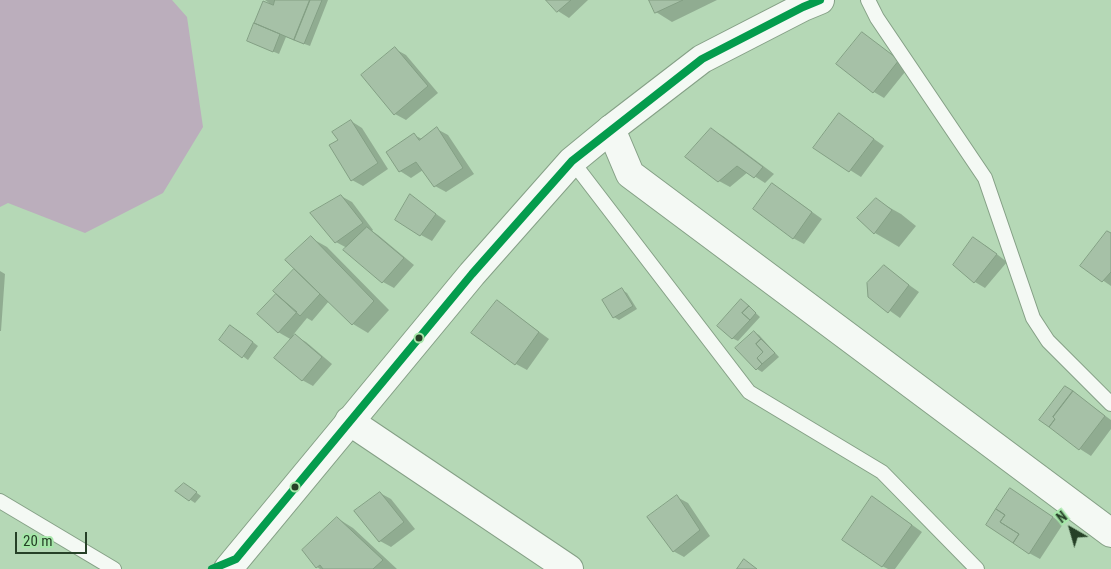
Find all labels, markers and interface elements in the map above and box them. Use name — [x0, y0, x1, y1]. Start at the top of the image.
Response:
unlabelled marker — [414, 333, 424, 343]
unlabelled marker — [290, 482, 300, 492]
north arrow — [1046, 504, 1096, 554]
text: N — [1053, 508, 1070, 526]
scale bar — [18, 522, 90, 554]
text: 20 m — [23, 532, 53, 550]

